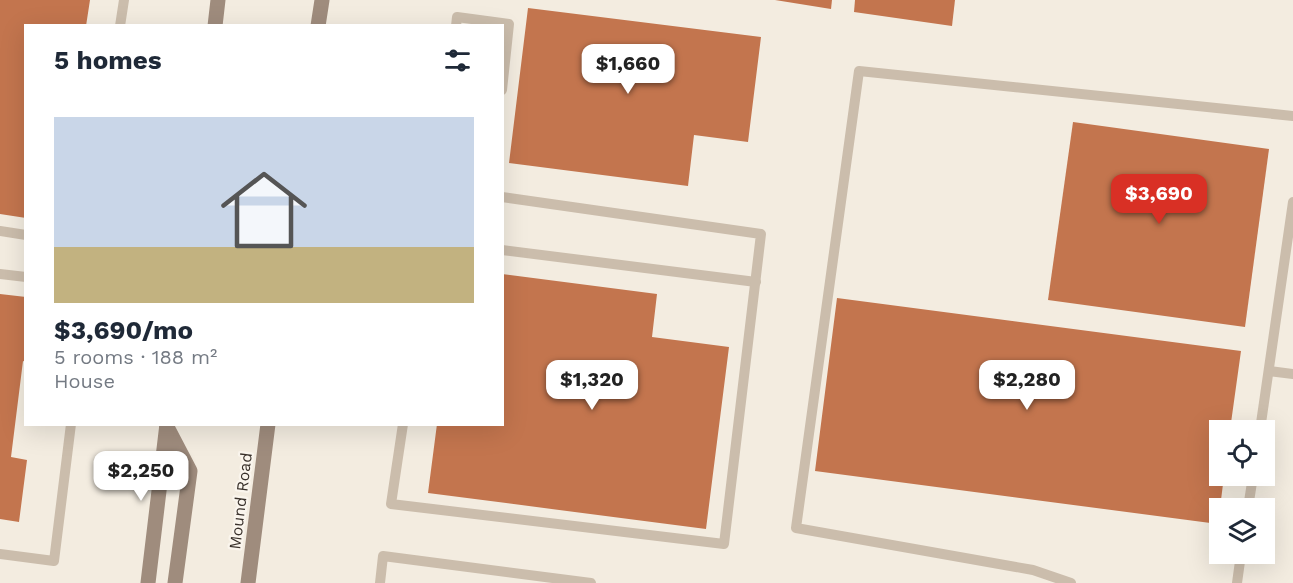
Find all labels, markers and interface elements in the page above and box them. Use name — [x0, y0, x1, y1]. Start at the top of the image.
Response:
icon: filters — [441, 44, 474, 77]
pin: $1,660 — [579, 44, 677, 95]
text: 5 homes — [54, 45, 162, 75]
text: $1,660 — [596, 51, 660, 75]
icon: home — [210, 156, 318, 264]
pin: $3,690 — [1110, 174, 1208, 225]
text: $3,690 — [1125, 181, 1193, 205]
text: $3,690/mo — [54, 315, 193, 345]
text: 5 rooms · 188 m² — [54, 345, 217, 369]
pin: $1,320 — [543, 360, 641, 411]
pin: $2,280 — [978, 360, 1076, 411]
text: $1,320 — [560, 367, 624, 391]
text: $2,280 — [993, 367, 1061, 391]
text: House — [54, 369, 115, 393]
map controls — [1209, 420, 1275, 564]
button: locate — [1209, 420, 1275, 486]
pin: $2,250 — [92, 451, 190, 502]
street label: Mound Road — [225, 452, 256, 551]
text: $2,250 — [108, 458, 175, 482]
button: layers — [1209, 498, 1275, 564]

